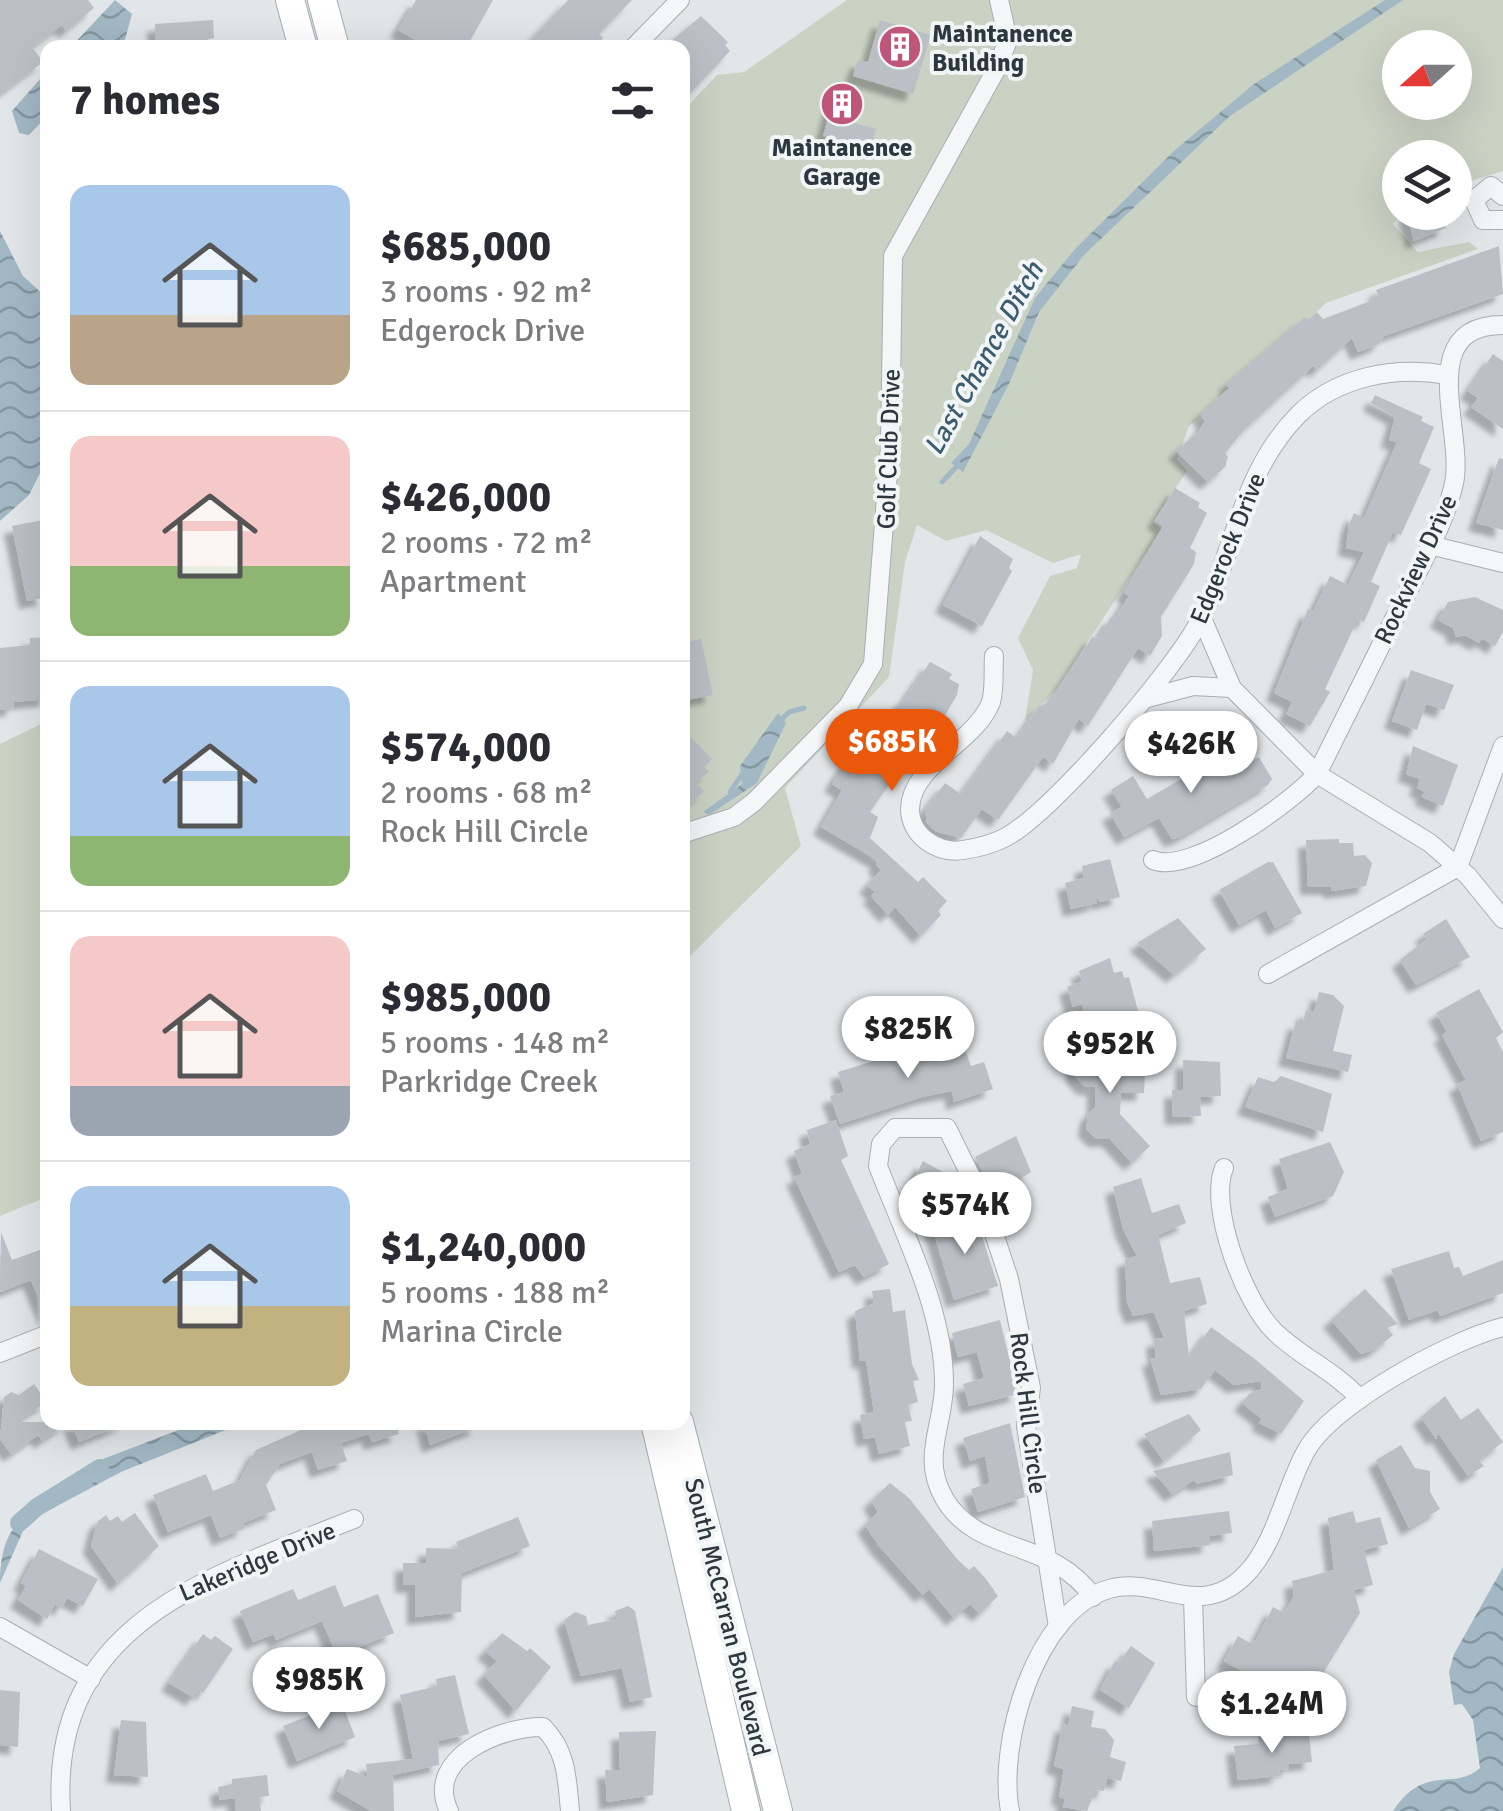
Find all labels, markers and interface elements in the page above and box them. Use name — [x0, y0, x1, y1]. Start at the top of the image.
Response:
place label: Maintanence Building — [932, 18, 1073, 78]
building icon: Maintanence Building — [877, 24, 923, 70]
north arrow — [1382, 30, 1472, 120]
map controls — [1382, 30, 1472, 230]
icon: filters — [605, 73, 660, 128]
text: 7 homes — [70, 75, 220, 126]
building icon: Maintanence Garage — [819, 81, 865, 127]
place label: Maintanence Garage — [772, 132, 912, 192]
button: layers — [1382, 140, 1472, 230]
text: $685,000 — [380, 221, 551, 272]
icon: home — [150, 225, 270, 345]
water label: Last Chance Ditch — [917, 255, 1051, 461]
text: 3 rooms · 92 m² — [380, 272, 593, 311]
text: Edgerock Drive — [380, 311, 585, 350]
street label: Golf Club Drive — [870, 368, 907, 530]
street label: Edgerock Drive — [1183, 468, 1272, 628]
text: $426,000 — [380, 472, 551, 523]
icon: home — [150, 476, 270, 596]
street label: Rockview Drive — [1367, 489, 1464, 649]
text: 2 rooms · 72 m² — [380, 523, 593, 562]
text: Apartment — [380, 562, 527, 601]
pin: $685K — [822, 709, 962, 794]
pin: $426K — [1121, 711, 1261, 796]
text: $574,000 — [380, 722, 551, 773]
text: $685K — [848, 722, 936, 761]
text: $426K — [1147, 724, 1235, 763]
icon: home — [150, 726, 270, 846]
text: 2 rooms · 68 m² — [380, 773, 593, 812]
text: Rock Hill Circle — [380, 812, 589, 851]
text: $985,000 — [380, 972, 551, 1023]
icon: home — [150, 976, 270, 1096]
pin: $825K — [838, 996, 978, 1081]
text: $825K — [864, 1009, 952, 1048]
pin: $952K — [1040, 1011, 1180, 1096]
text: 5 rooms · 148 m² — [380, 1023, 610, 1062]
text: $952K — [1066, 1024, 1154, 1063]
text: Parkridge Creek — [380, 1062, 598, 1101]
pin: $574K — [895, 1172, 1035, 1257]
text: $574K — [921, 1185, 1009, 1224]
text: $1,240,000 — [380, 1222, 586, 1273]
icon: home — [150, 1226, 270, 1346]
text: 5 rooms · 188 m² — [380, 1273, 610, 1312]
text: Marina Circle — [380, 1312, 563, 1351]
street label: Rock Hill Circle — [1003, 1330, 1054, 1496]
street label: South McCarran Boulevard — [678, 1475, 777, 1759]
street label: Lakeridge Drive — [174, 1515, 340, 1608]
pin: $985K — [249, 1647, 389, 1732]
text: $985K — [275, 1660, 363, 1699]
pin: $1.24M — [1191, 1671, 1353, 1756]
text: $1.24M — [1220, 1684, 1324, 1723]

